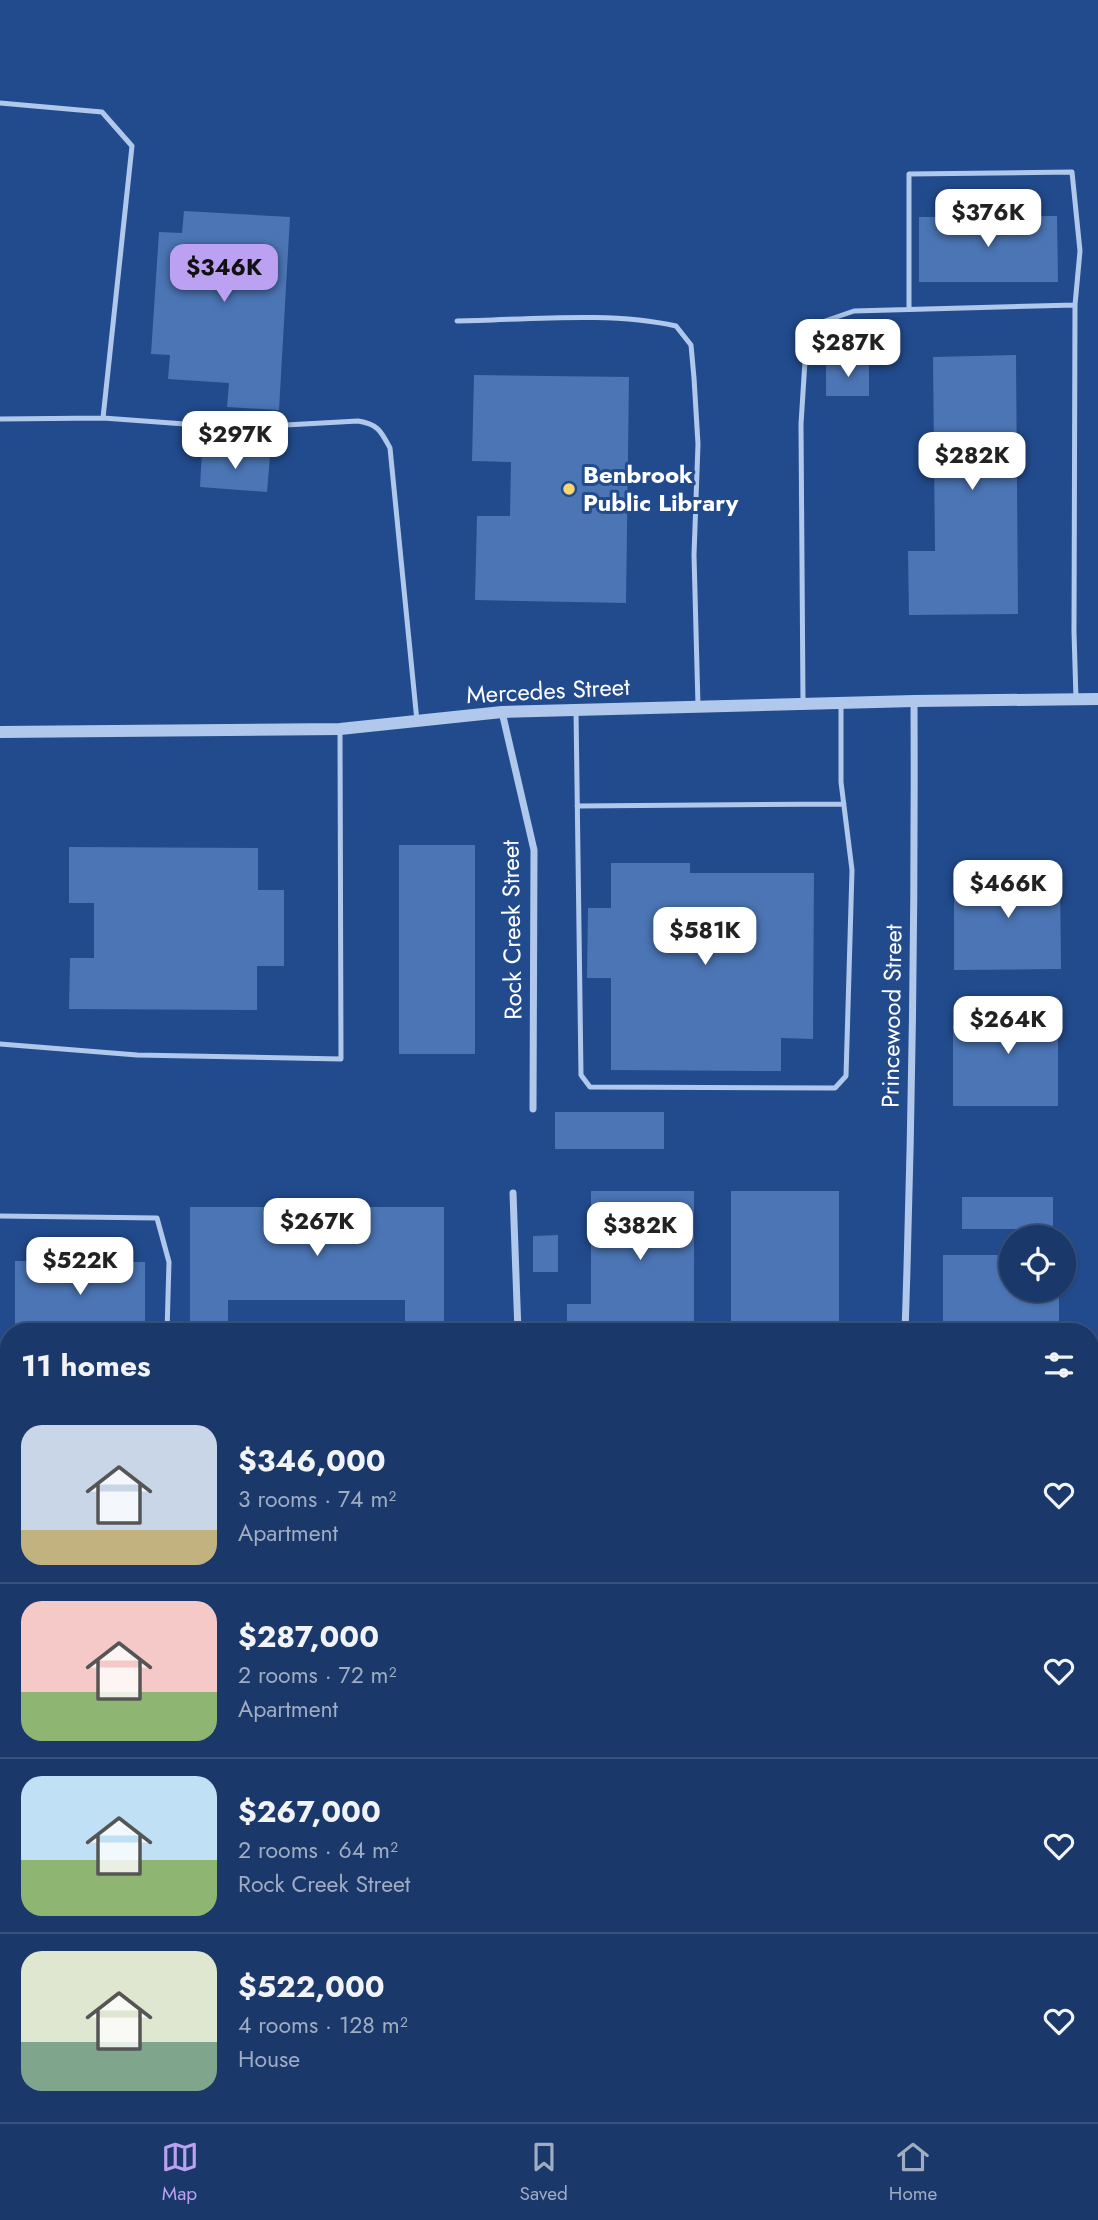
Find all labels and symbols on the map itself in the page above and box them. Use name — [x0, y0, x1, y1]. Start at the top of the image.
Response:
pin: $376K — [939, 190, 1037, 249]
pin: $346K — [175, 244, 273, 304]
pin: $287K — [799, 320, 897, 379]
pin: $297K — [186, 412, 284, 471]
pin: $282K — [923, 433, 1021, 492]
place label: Benbrook Public Library — [583, 457, 739, 520]
marker: Benbrook Public Library — [561, 481, 577, 497]
street label: Mercedes Street — [465, 669, 631, 712]
street label: Rock Creek Street — [492, 840, 531, 1020]
pin: $466K — [959, 860, 1057, 920]
pin: $581K — [656, 908, 754, 967]
street label: Princewood Street — [872, 924, 911, 1108]
pin: $264K — [959, 996, 1057, 1056]
pin: $267K — [268, 1198, 366, 1258]
pin: $382K — [591, 1202, 689, 1262]
pin: $522K — [31, 1238, 129, 1297]

